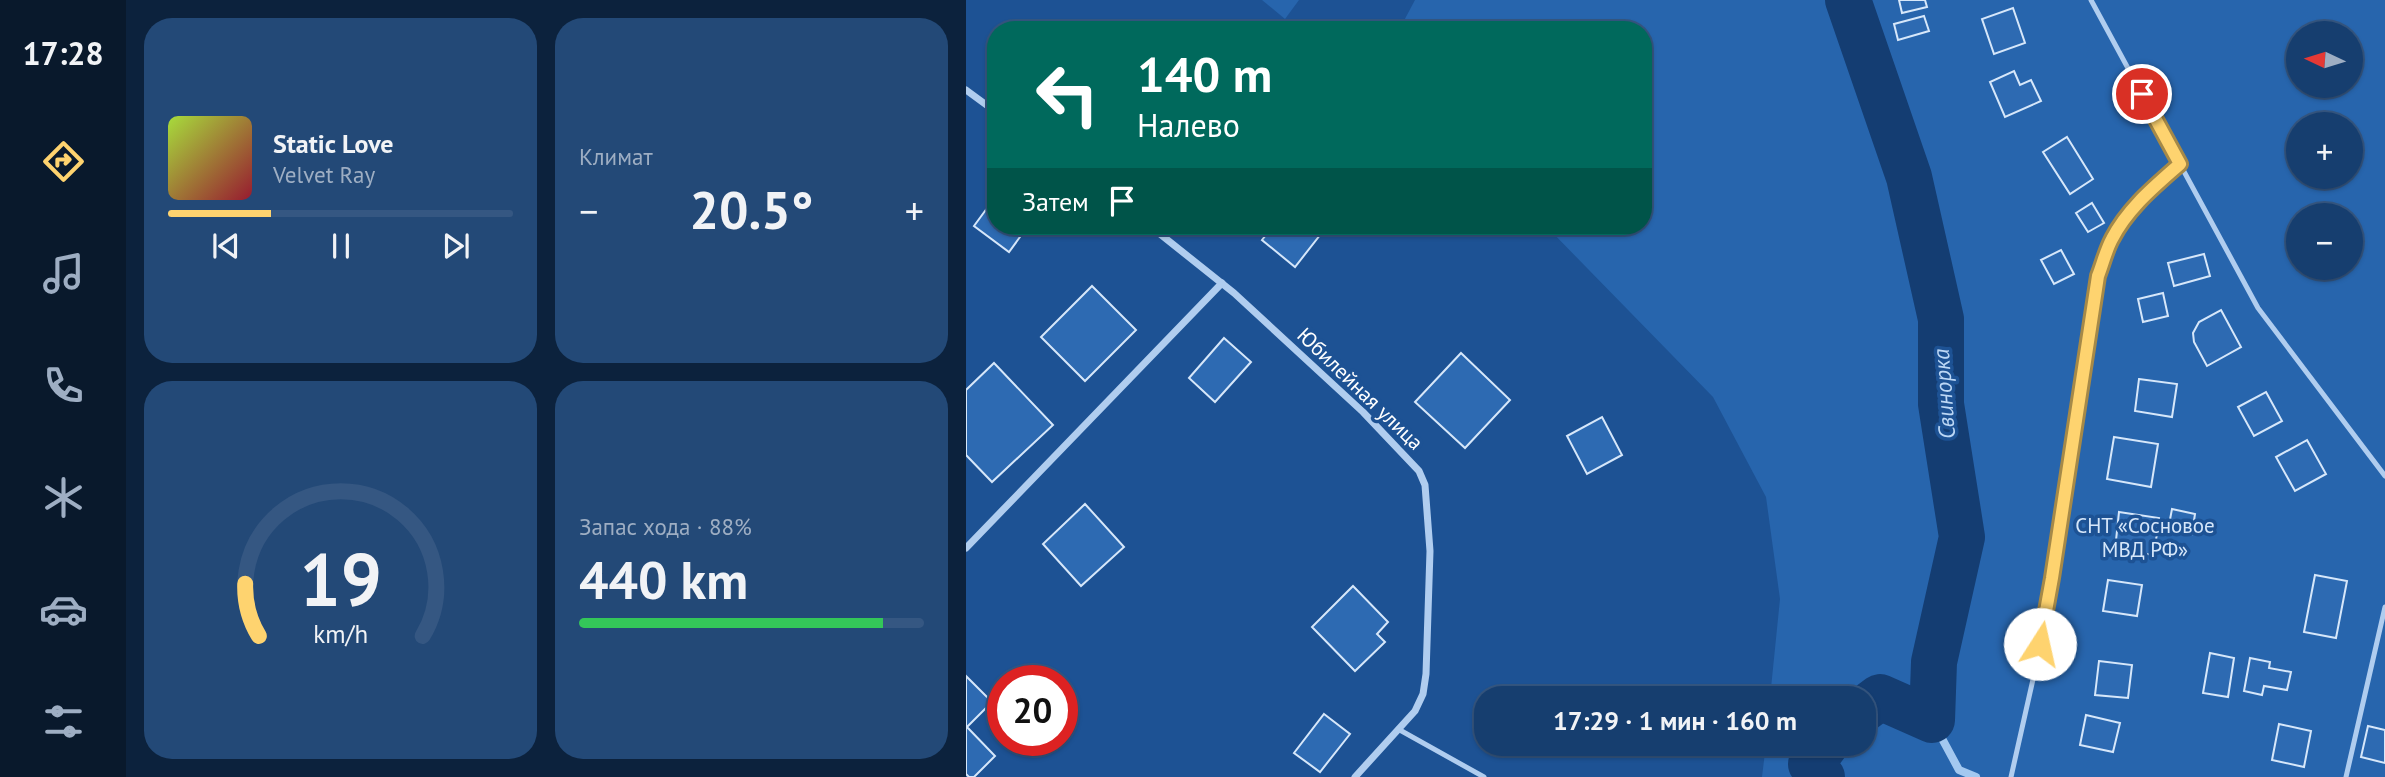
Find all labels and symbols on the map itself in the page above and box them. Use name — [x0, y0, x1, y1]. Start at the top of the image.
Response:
north arrow — [2286, 21, 2362, 98]
pin — [2112, 64, 2172, 124]
street label: Юбилейная улица — [1292, 322, 1429, 456]
water label: Свинорка — [1926, 348, 1961, 440]
park label: СНТ «Сосновое МВД РФ» — [2075, 512, 2215, 563]
position arrow — [2003, 607, 2077, 681]
speed limit sign: 20 — [987, 665, 1078, 756]

